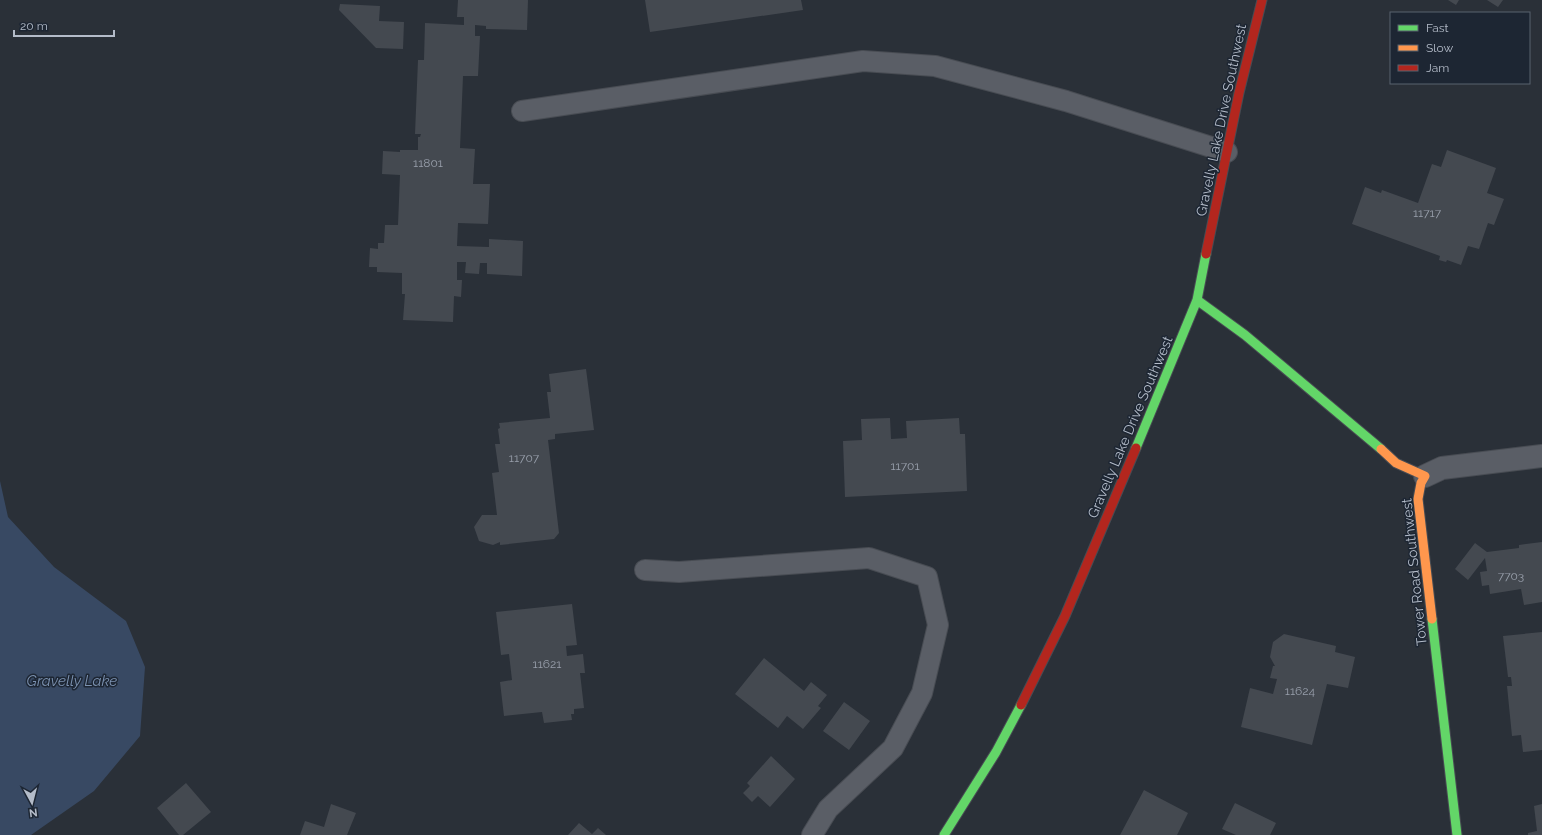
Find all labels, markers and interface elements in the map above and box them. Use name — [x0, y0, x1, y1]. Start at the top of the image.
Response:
scale bar — [14, 12, 114, 38]
legend — [1390, 12, 1530, 84]
text: 20 m — [20, 19, 48, 33]
text: Fast — [1426, 21, 1449, 35]
street label: Gravelly Lake Drive Southwest — [1193, 22, 1249, 218]
text: Slow — [1426, 41, 1453, 55]
text: Jam — [1426, 61, 1449, 75]
house number: 11801 — [413, 156, 443, 170]
house number: 11717 — [1413, 206, 1442, 220]
street label: Gravelly Lake Drive Southwest — [1084, 333, 1176, 520]
house number: 11707 — [509, 451, 540, 465]
house number: 11701 — [890, 459, 920, 473]
street label: Tower Road Southwest — [1398, 497, 1430, 647]
house number: 7703 — [1498, 569, 1524, 583]
house number: 11621 — [533, 657, 561, 671]
water label: Gravelly Lake — [27, 672, 117, 690]
house number: 11624 — [1285, 684, 1316, 698]
north arrow — [12, 783, 52, 823]
text: N — [28, 805, 38, 819]

